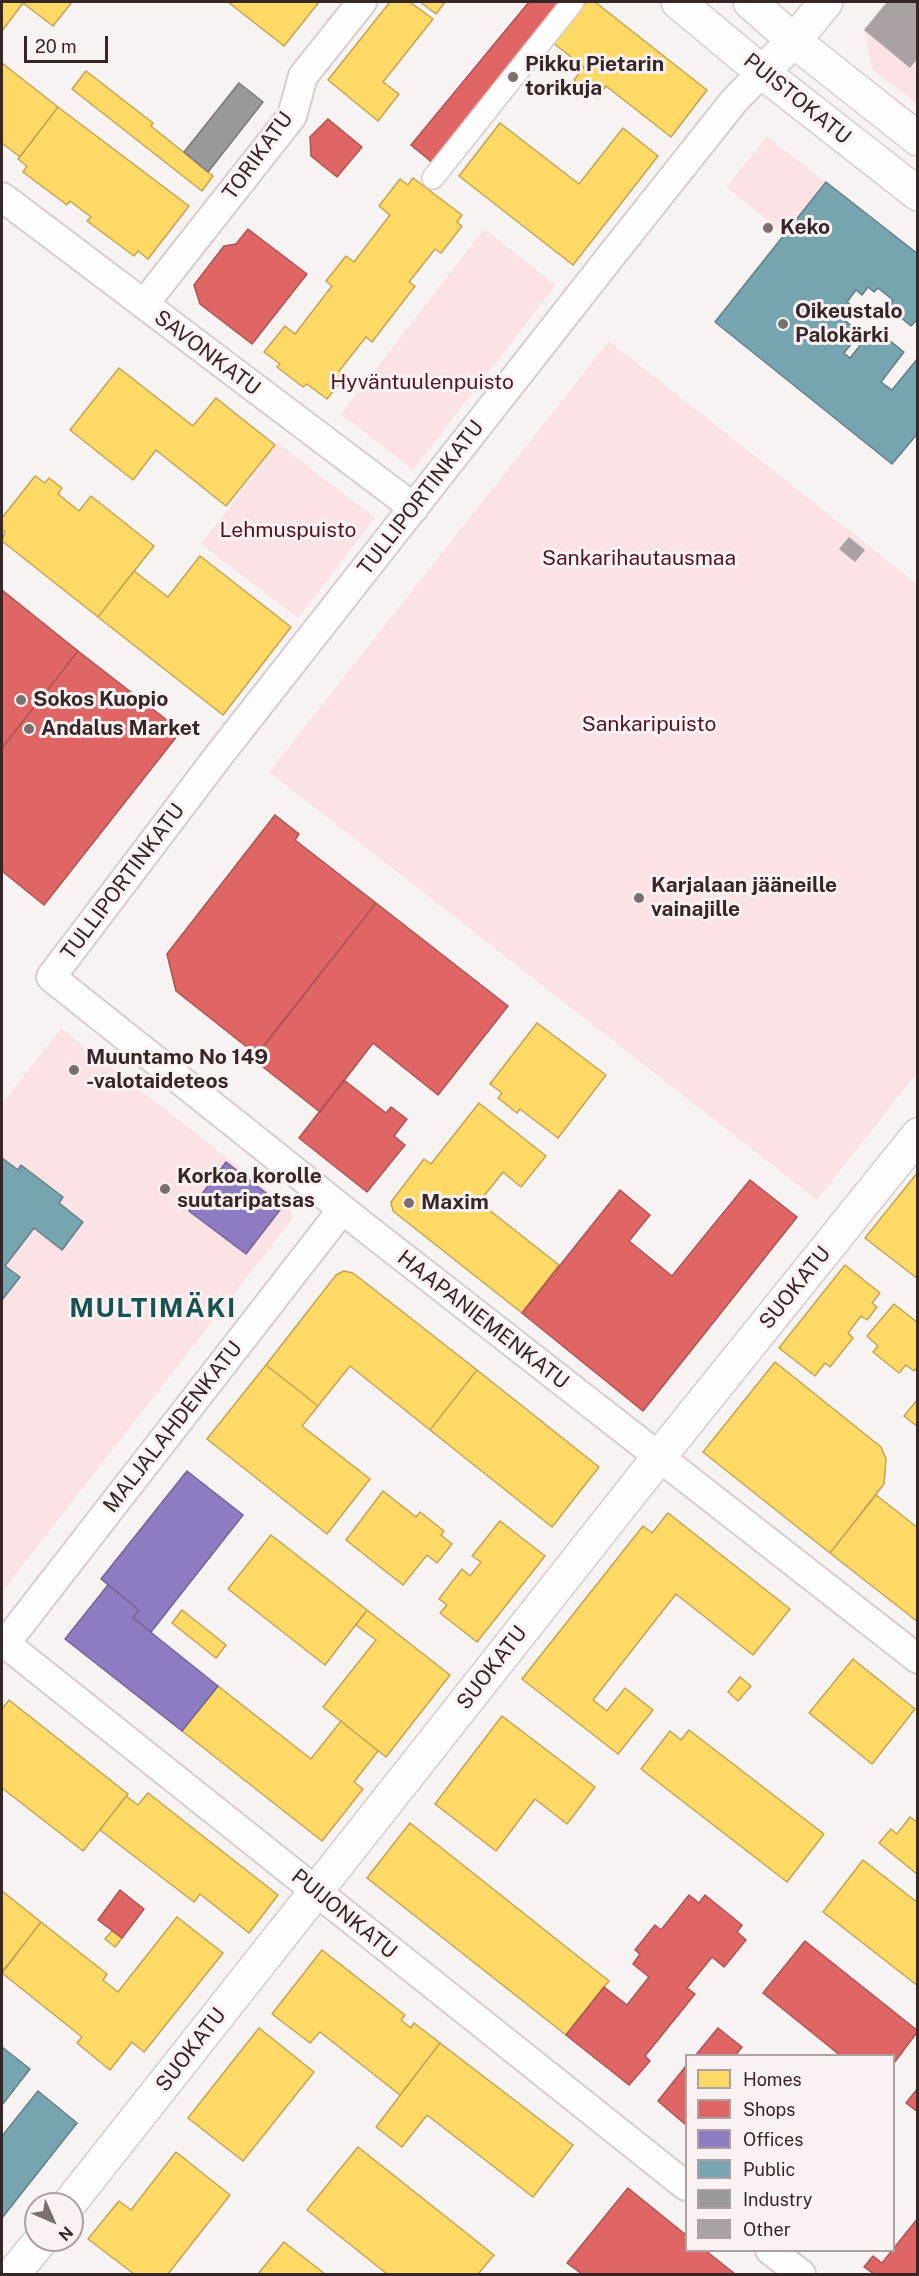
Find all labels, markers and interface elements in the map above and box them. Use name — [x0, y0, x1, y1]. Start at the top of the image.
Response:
scale bar — [27, 24, 111, 62]
text: 20 m — [35, 36, 77, 57]
street label: PUISTOKATU — [738, 48, 856, 150]
place label: Pikku Pietarin torikuja — [525, 52, 664, 102]
marker: Pikku Pietarin torikuja — [506, 70, 520, 84]
street label: TORIKATU — [218, 107, 298, 205]
place label: Keko — [780, 215, 830, 241]
marker: Keko — [761, 221, 775, 235]
place label: Oikeustalo Palokärki — [795, 299, 902, 349]
street label: SAVONKATU — [149, 305, 265, 401]
marker: Oikeustalo Palokärki — [776, 317, 790, 331]
park label: Hyväntuulenpuisto — [330, 370, 514, 396]
street label: TULLIPORTINKATU — [353, 416, 489, 580]
park label: Lehmuspuisto — [220, 518, 356, 544]
park label: Sankarihautausmaa — [542, 546, 736, 572]
place label: Sokos Kuopio — [33, 687, 168, 713]
marker: Sokos Kuopio — [14, 693, 28, 707]
park label: Sankaripuisto — [582, 712, 716, 738]
place label: Andalus Market — [41, 716, 200, 742]
marker: Andalus Market — [22, 722, 36, 736]
street label: TULLIPORTINKATU — [56, 799, 190, 965]
place label: Karjalaan jääneille vainajille — [651, 873, 837, 923]
marker: Karjalaan jääneille vainajille — [632, 891, 646, 905]
place label: Muuntamo No 149 -valotaideteos — [86, 1045, 268, 1095]
marker: Muuntamo No 149 -valotaideteos — [67, 1063, 81, 1077]
place label: Korkoa korolle suutaripatsas — [177, 1164, 322, 1214]
marker: Korkoa korolle suutaripatsas — [158, 1182, 172, 1196]
place label: Maxim — [421, 1190, 489, 1216]
marker: Maxim — [402, 1196, 416, 1210]
street label: SUOKATU — [754, 1242, 836, 1334]
street label: HAAPANIEMENKATU — [392, 1245, 574, 1395]
district label: MULTIMÄKI — [69, 1293, 237, 1325]
street label: MALJALAHDENKATU — [98, 1336, 248, 1518]
street label: SUOKATU — [452, 1621, 532, 1715]
street label: PUIJONKATU — [286, 1864, 402, 1964]
street label: SUOKATU — [151, 2003, 231, 2097]
legend — [685, 2054, 895, 2252]
text: Homes — [743, 2069, 802, 2090]
text: Shops — [743, 2099, 795, 2120]
text: Offices — [743, 2129, 803, 2150]
text: Public — [743, 2159, 795, 2180]
text: Industry — [743, 2189, 812, 2210]
north arrow — [24, 2192, 84, 2252]
text: Other — [743, 2219, 791, 2240]
text: N — [55, 2223, 77, 2245]

